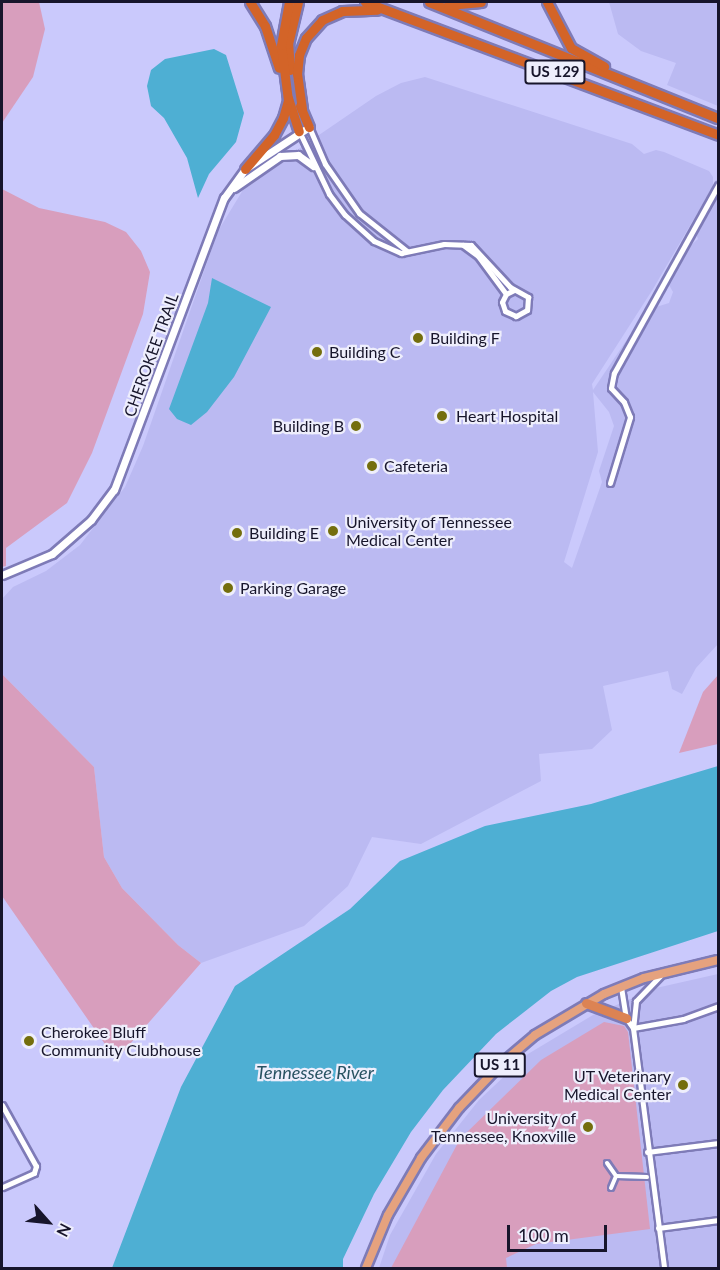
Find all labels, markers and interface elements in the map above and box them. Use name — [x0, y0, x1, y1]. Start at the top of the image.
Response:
road number: US 129 — [524, 60, 586, 84]
street label: CHEROKEE TRAIL — [120, 290, 182, 420]
place label: Building F — [430, 328, 500, 348]
marker: Building F — [411, 331, 425, 345]
place label: Building C — [329, 342, 401, 362]
marker: Building C — [310, 345, 324, 359]
place label: Heart Hospital — [456, 406, 558, 426]
marker: Heart Hospital — [433, 407, 451, 425]
place label: Building B — [273, 416, 344, 436]
marker: Building B — [349, 419, 363, 433]
place label: Cafeteria — [384, 456, 448, 476]
marker: Cafeteria — [365, 459, 379, 473]
place label: University of Tennessee Medical Center — [346, 512, 513, 550]
marker: University of Tennessee Medical Center — [324, 522, 342, 540]
place label: Building E — [249, 523, 319, 543]
marker: Building E — [230, 526, 244, 540]
place label: Parking Garage — [240, 578, 346, 598]
marker: Parking Garage — [221, 581, 235, 595]
place label: Cherokee Bluff Community Clubhouse — [41, 1022, 201, 1060]
marker: Cherokee Bluff Community Clubhouse — [22, 1034, 36, 1048]
road number: US 11 — [473, 1053, 527, 1077]
water label: Tennessee River — [256, 1061, 374, 1083]
place label: UT Veterinary Medical Center — [564, 1066, 671, 1104]
marker: UT Veterinary Medical Center — [676, 1078, 690, 1092]
place label: University of Tennessee, Knoxville — [431, 1108, 576, 1146]
marker: University of Tennessee, Knoxville — [581, 1120, 595, 1134]
north arrow — [18, 1192, 78, 1252]
scale bar — [510, 1213, 610, 1251]
text: N — [53, 1221, 76, 1240]
text: 100 m — [518, 1224, 569, 1246]

